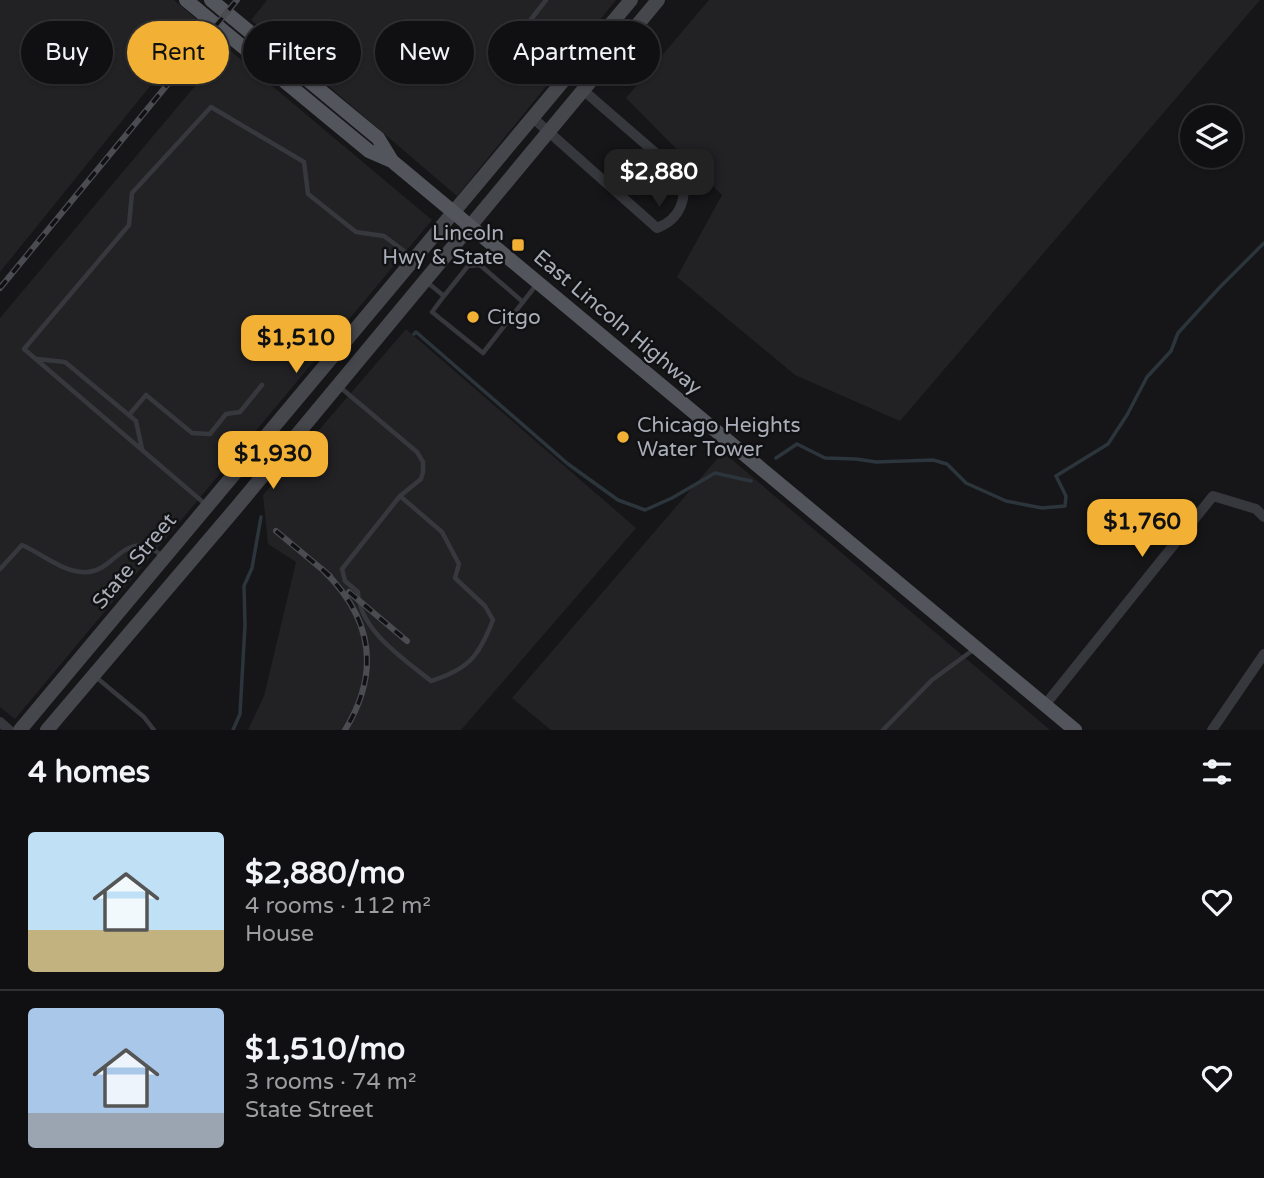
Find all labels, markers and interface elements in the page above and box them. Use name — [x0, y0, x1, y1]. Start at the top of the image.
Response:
chip: Buy — [21, 21, 113, 84]
chip: Rent — [127, 21, 229, 84]
chip: Filters — [243, 21, 361, 84]
chip: New — [375, 21, 474, 84]
chip: Apartment — [488, 21, 660, 84]
map controls — [1180, 105, 1243, 168]
button: layers — [1180, 105, 1243, 168]
pin: $2,880 — [602, 150, 716, 209]
text: $2,880 — [620, 158, 698, 186]
place label: Lincoln Hwy & State — [382, 221, 504, 270]
marker: Lincoln Hwy & State — [510, 237, 526, 253]
street label: East Lincoln Highway — [528, 245, 707, 400]
place label: Citgo — [487, 305, 541, 330]
marker: Citgo — [465, 309, 481, 325]
pin: $1,510 — [239, 316, 353, 375]
text: $1,510 — [257, 324, 335, 352]
place label: Chicago Heights Water Tower — [637, 413, 801, 462]
marker: Chicago Heights Water Tower — [615, 429, 631, 445]
pin: $1,930 — [216, 432, 330, 491]
text: $1,930 — [234, 440, 312, 468]
pin: $1,760 — [1085, 500, 1199, 559]
street label: State Street — [87, 508, 182, 614]
text: $1,760 — [1103, 508, 1181, 536]
icon: filters — [1198, 753, 1236, 791]
text: 4 homes — [28, 754, 150, 791]
text: $2,880/mo — [245, 855, 405, 892]
icon: home — [84, 860, 168, 944]
icon: heart — [1198, 883, 1236, 921]
text: 4 rooms · 112 m² — [245, 892, 431, 920]
text: House — [245, 920, 314, 948]
text: $1,510/mo — [245, 1031, 405, 1068]
icon: home — [84, 1036, 168, 1120]
icon: heart — [1198, 1059, 1236, 1097]
text: 3 rooms · 74 m² — [245, 1068, 416, 1096]
text: State Street — [245, 1096, 373, 1124]

